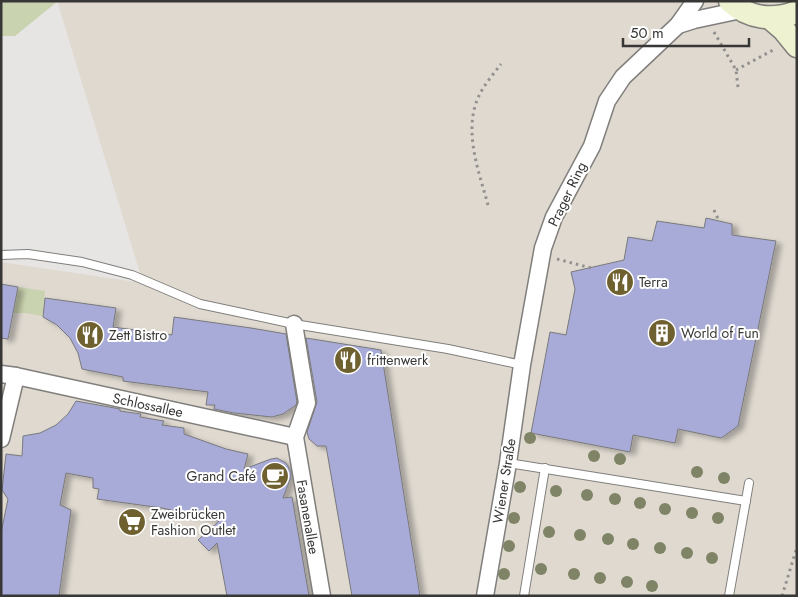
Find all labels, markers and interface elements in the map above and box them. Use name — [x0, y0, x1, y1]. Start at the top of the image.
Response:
scale bar — [623, 15, 749, 47]
text: 50 m — [630, 22, 664, 44]
street label: Prager Ring — [543, 158, 591, 230]
restaurant icon: Terra — [605, 267, 635, 297]
place label: Terra — [639, 272, 668, 292]
building icon: World of Fun — [647, 318, 677, 348]
restaurant icon: Zett Bistro — [75, 320, 105, 350]
place label: World of Fun — [681, 323, 759, 343]
place label: Zett Bistro — [109, 325, 167, 345]
restaurant icon: frittenwerk — [333, 345, 363, 375]
place label: frittenwerk — [367, 350, 429, 370]
street label: Schlossallee — [111, 388, 185, 422]
street label: Wiener Straße — [487, 437, 521, 525]
cafe icon: Grand Café — [260, 461, 290, 491]
place label: Grand Café — [187, 466, 256, 486]
street label: Fasanenallee — [292, 478, 324, 556]
place label: Zweibrücken Fashion Outlet — [151, 504, 236, 540]
supermarket icon: Zweibrücken Fashion Outlet — [117, 507, 147, 537]

